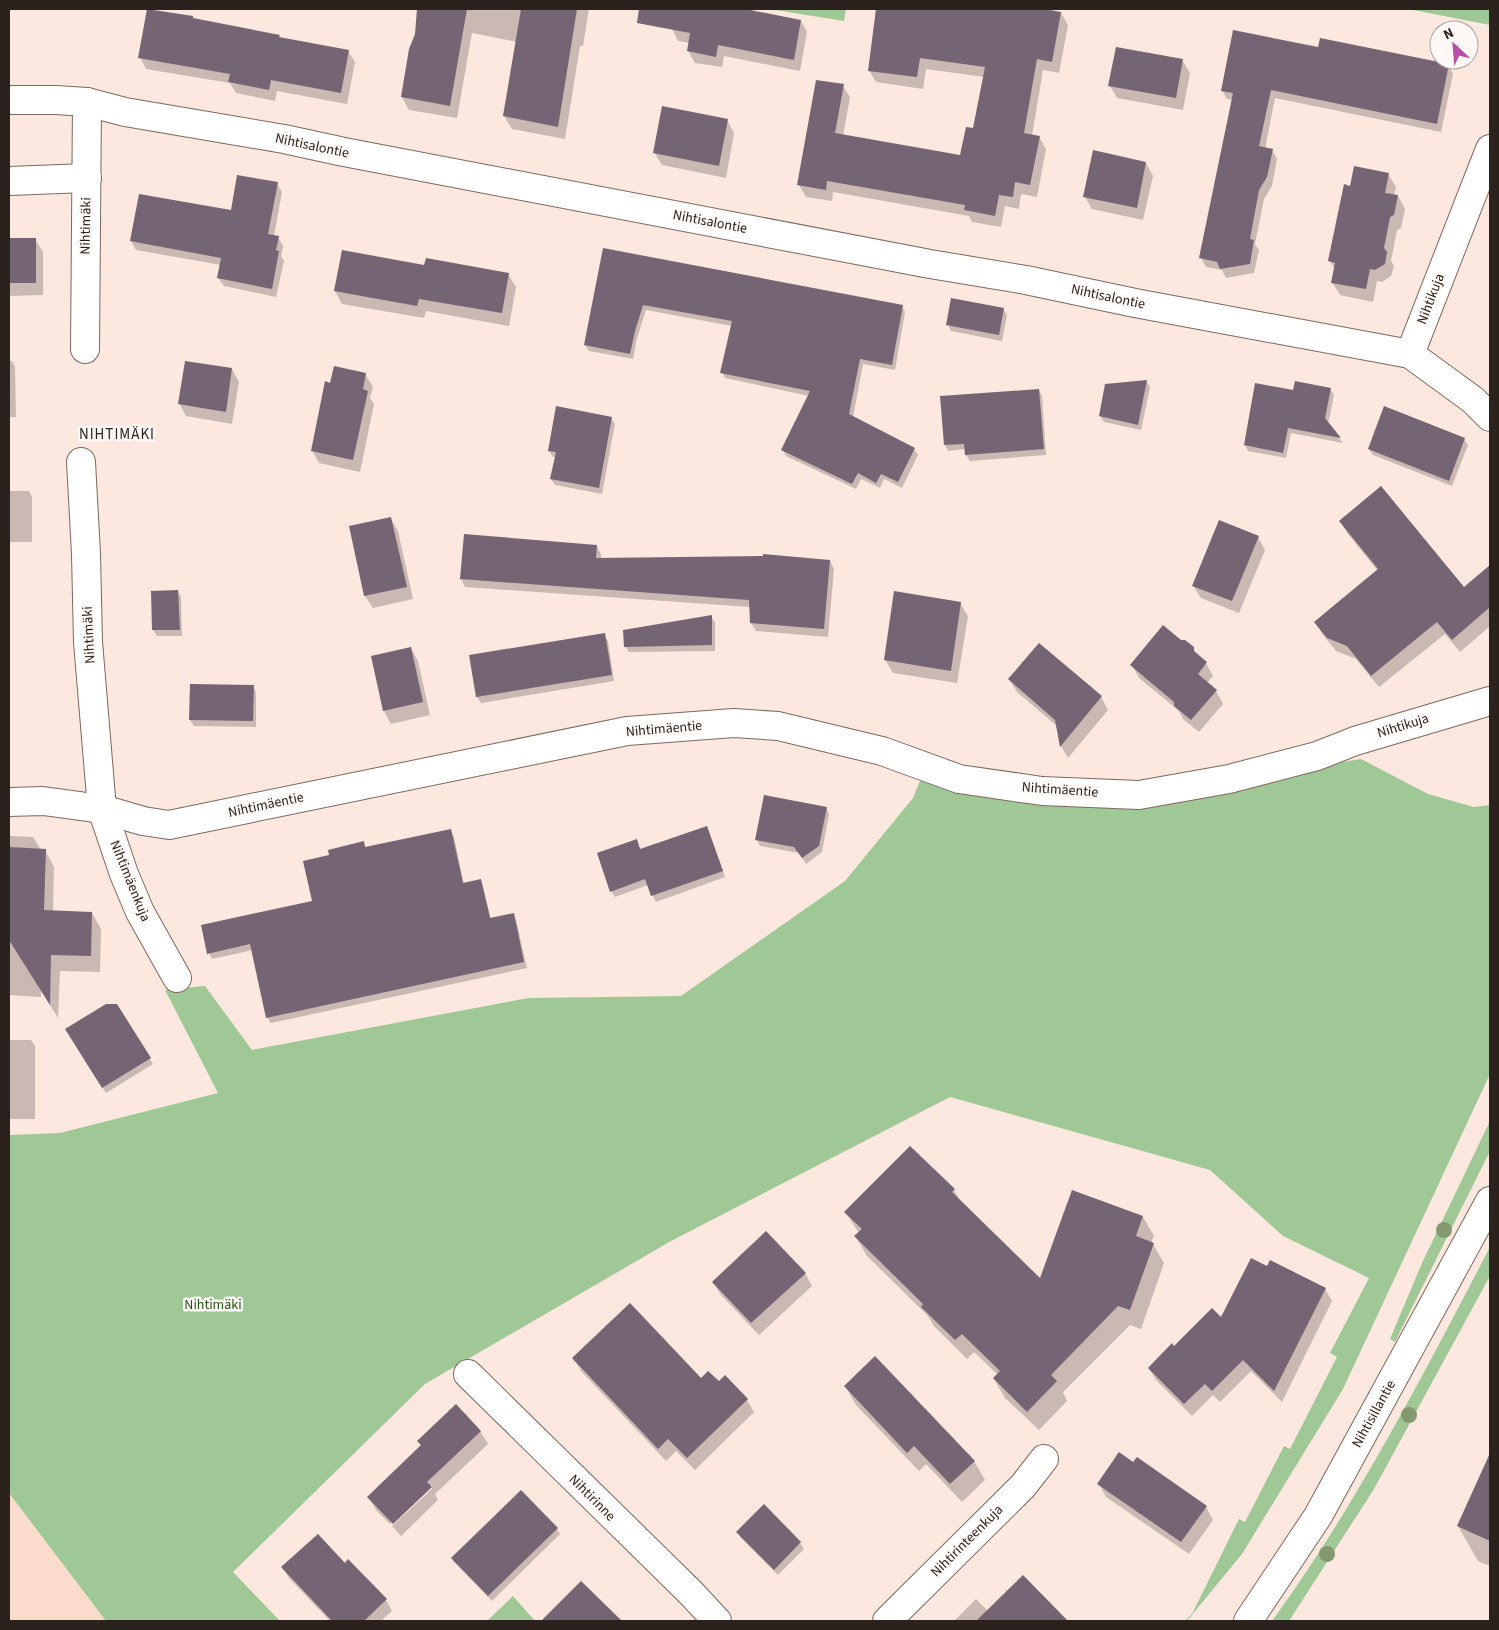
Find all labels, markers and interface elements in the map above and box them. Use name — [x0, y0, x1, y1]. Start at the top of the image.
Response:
north arrow — [1429, 20, 1479, 70]
text: N — [1440, 23, 1457, 45]
street label: Nihtisalontie — [273, 128, 351, 164]
street label: Nihtimäki — [76, 197, 96, 255]
street label: Nihtisalontie — [671, 205, 749, 239]
street label: Nihtikuja — [1412, 271, 1450, 327]
street label: Nihtisalontie — [1069, 279, 1147, 315]
district label: NIHTIMÄKI — [79, 424, 155, 445]
street label: Nihtimäki — [78, 606, 100, 664]
street label: Nihtikuja — [1375, 709, 1431, 743]
street label: Nihtimäentie — [625, 716, 703, 742]
street label: Nihtimäentie — [1021, 777, 1099, 803]
street label: Nihtimäentie — [226, 787, 306, 823]
street label: Nihtimäenkuja — [105, 837, 155, 925]
park label: Nihtimäki — [184, 1295, 242, 1315]
street label: Nihtisillantie — [1347, 1376, 1401, 1451]
street label: Nihtirinne — [564, 1470, 620, 1526]
street label: Nihtirinteenkuja — [926, 1500, 1008, 1582]

